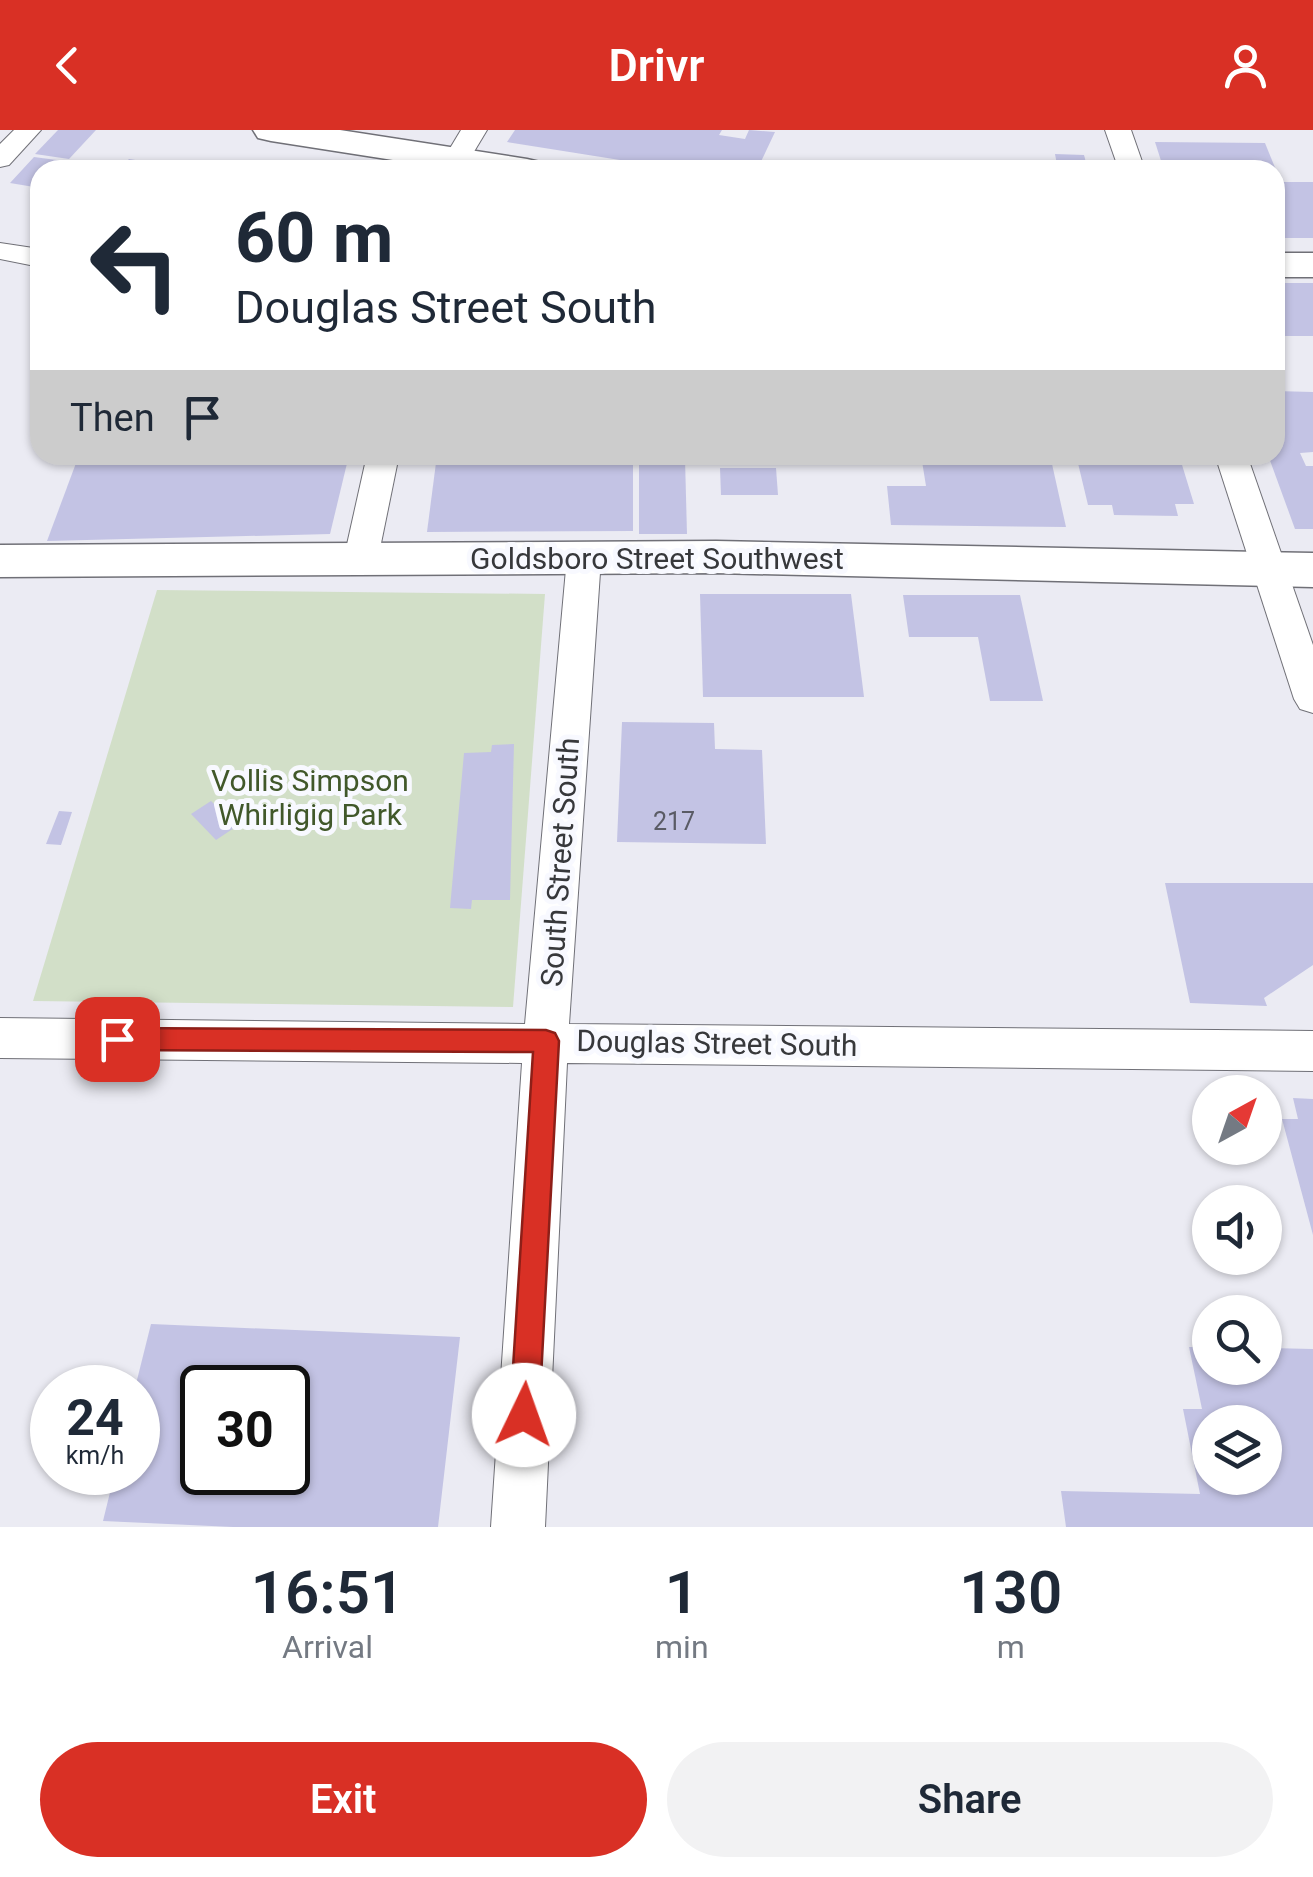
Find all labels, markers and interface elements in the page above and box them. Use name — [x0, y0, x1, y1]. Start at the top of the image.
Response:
icon: back — [40, 38, 95, 93]
icon: person — [1218, 38, 1273, 93]
text: Drivr — [609, 39, 704, 92]
text: 60 m — [235, 197, 393, 279]
icon: left — [70, 200, 200, 330]
text: Douglas Street South — [235, 281, 657, 334]
icon: arrive — [175, 390, 230, 445]
text: Then — [70, 396, 155, 440]
street label: Goldsboro Street Southwest — [470, 541, 844, 576]
street label: South Street South — [534, 736, 586, 988]
park label: Vollis Simpson Whirligig Park — [211, 763, 409, 832]
house number: 217 — [653, 807, 695, 836]
pin — [75, 997, 160, 1082]
icon: arrive — [90, 1012, 145, 1067]
street label: Douglas Street South — [576, 1023, 858, 1063]
north arrow — [1192, 1075, 1282, 1165]
map controls — [1192, 1075, 1282, 1495]
button: sound — [1192, 1185, 1282, 1275]
button: search — [1192, 1295, 1282, 1385]
position arrow — [472, 1363, 576, 1467]
speed limit sign: 30 — [180, 1365, 310, 1495]
text: 24 — [66, 1389, 124, 1447]
button: layers — [1192, 1405, 1282, 1495]
text: km/h — [66, 1441, 124, 1470]
text: 16:51 — [251, 1557, 404, 1628]
text: 1 — [665, 1557, 699, 1628]
text: 130 — [959, 1557, 1062, 1628]
text: Arrival — [282, 1628, 373, 1666]
text: min — [655, 1628, 709, 1666]
text: m — [997, 1628, 1025, 1666]
button: Exit — [40, 1742, 647, 1857]
button: Share — [667, 1742, 1273, 1857]

